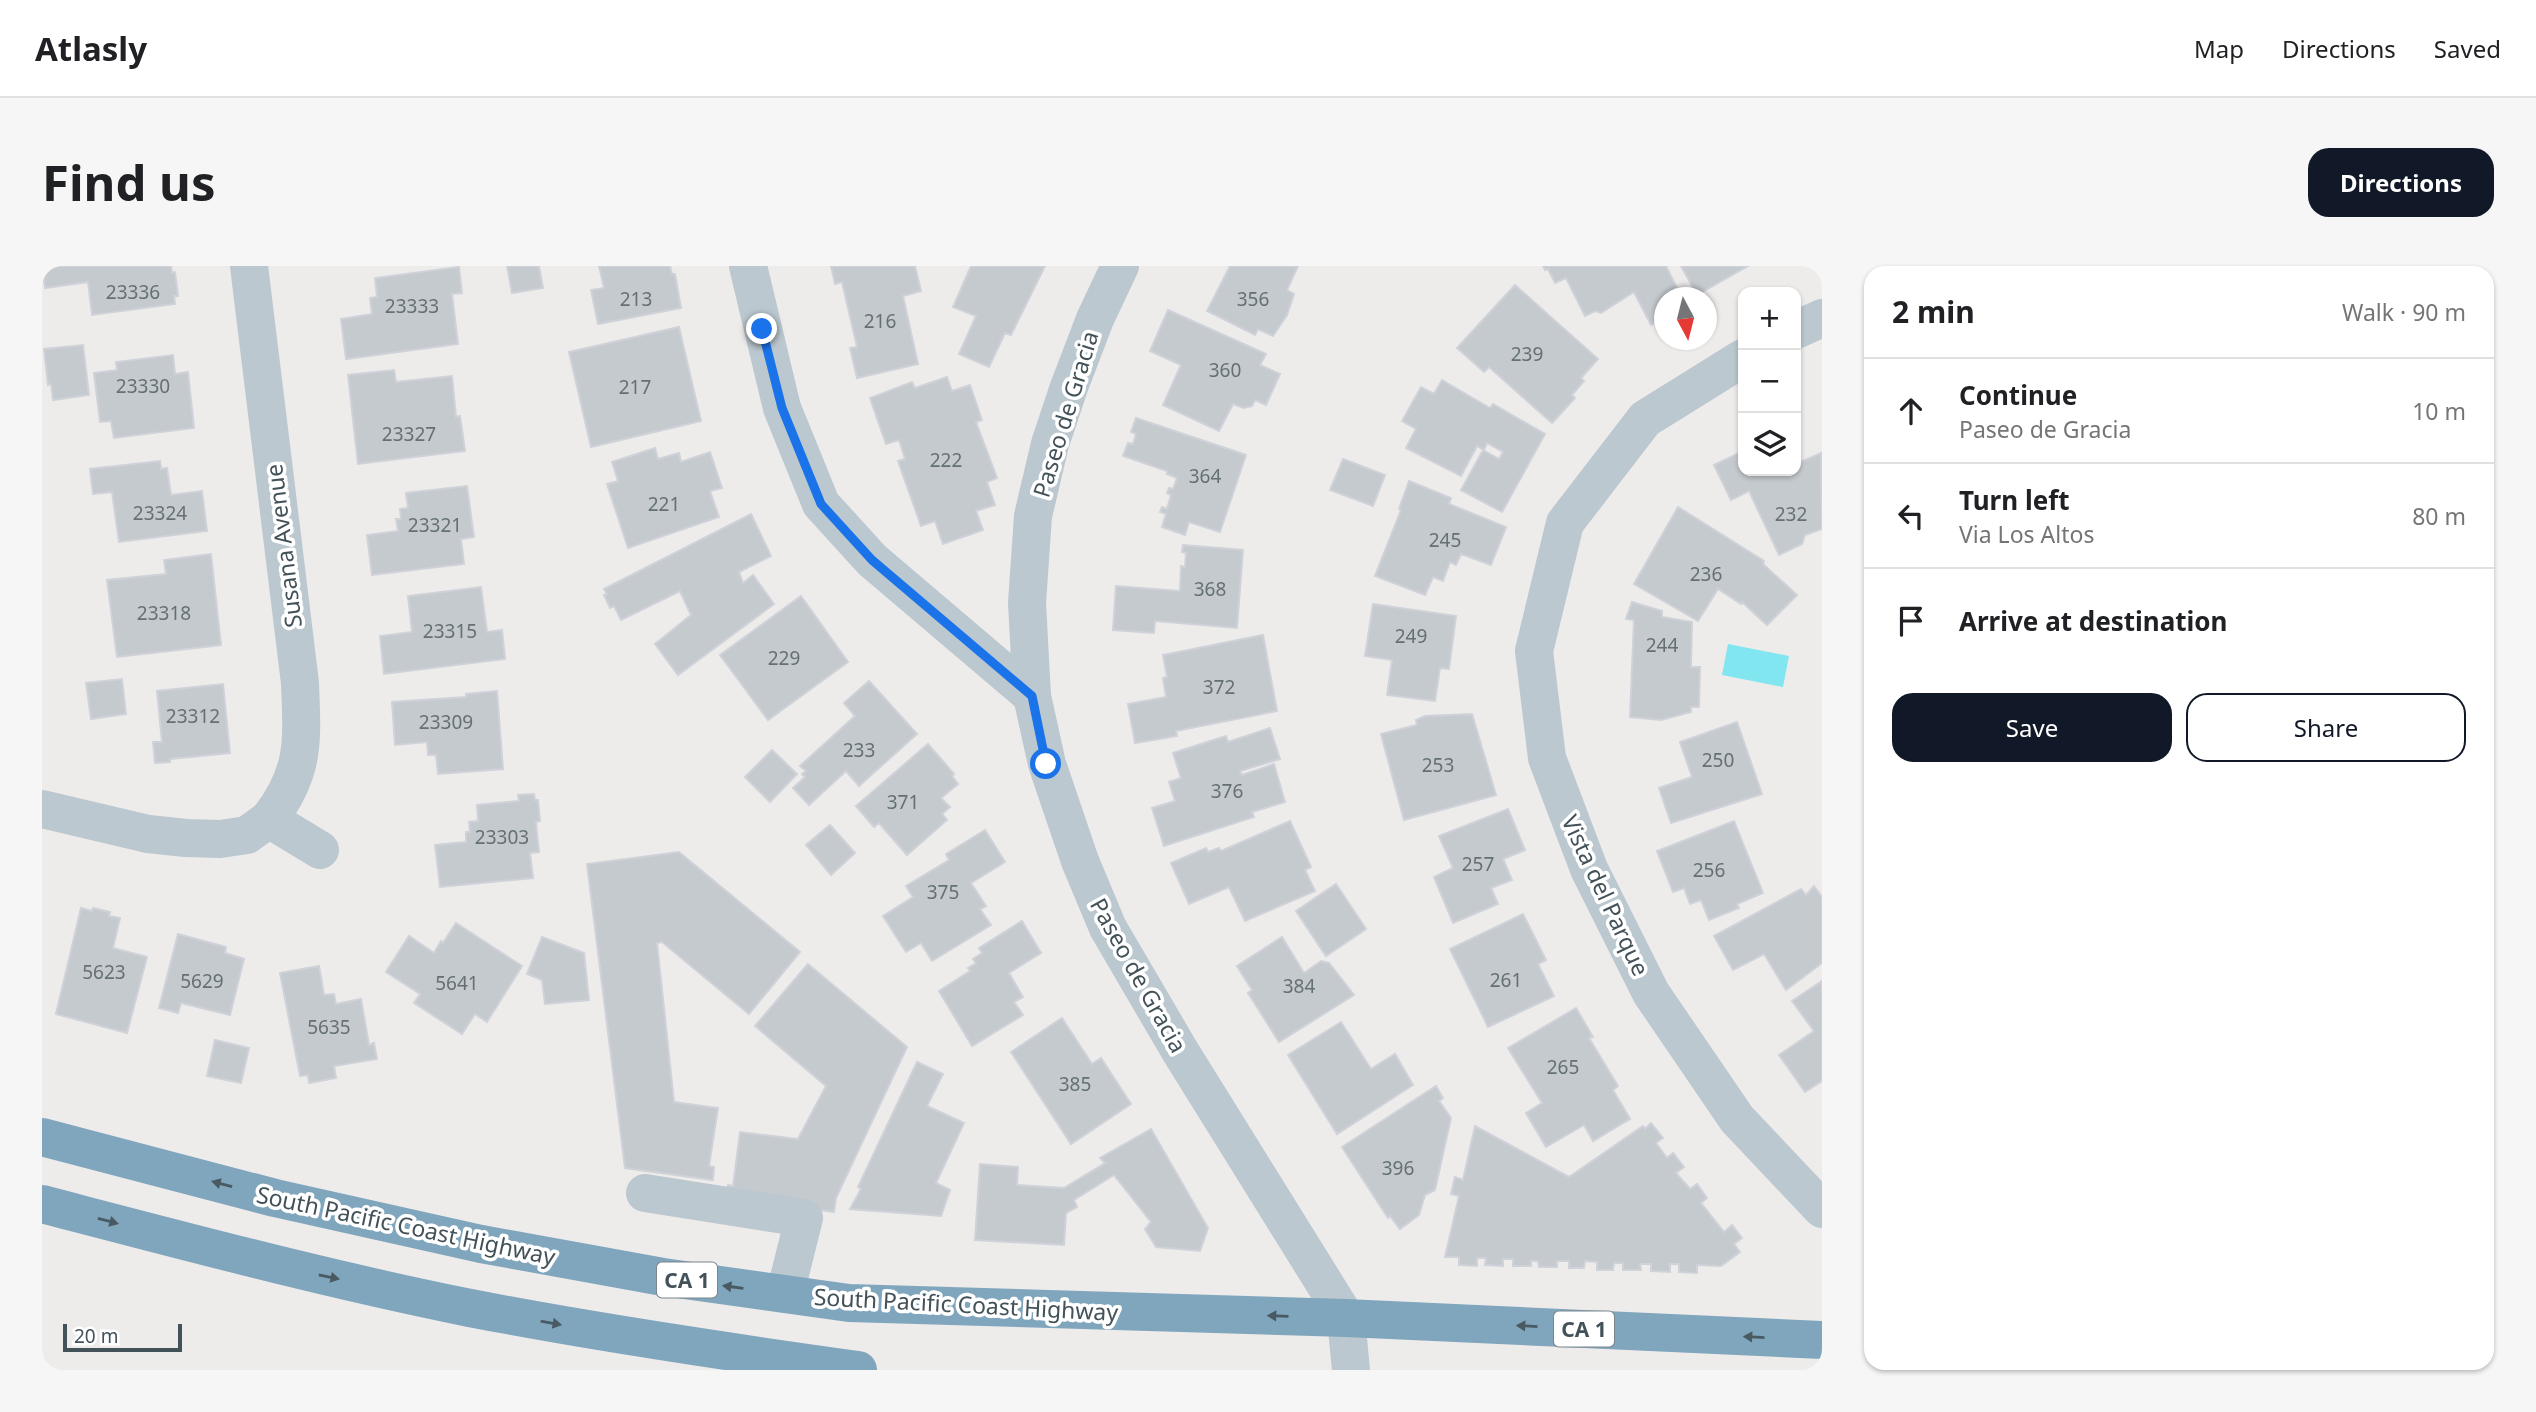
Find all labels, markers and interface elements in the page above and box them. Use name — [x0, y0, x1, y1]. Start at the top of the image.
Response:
text: Atlasly — [35, 26, 147, 71]
text: Map — [2194, 32, 2244, 65]
text: Directions — [2282, 32, 2396, 65]
text: Saved — [2434, 32, 2501, 65]
button: Directions — [2308, 148, 2494, 217]
text: Find us — [42, 149, 216, 215]
house number: 23336 — [106, 279, 160, 305]
house number: 213 — [620, 286, 652, 312]
house number: 356 — [1237, 286, 1269, 312]
north arrow — [1654, 287, 1717, 350]
map controls — [1738, 287, 1801, 476]
button: + — [1738, 287, 1801, 350]
text: 2 min — [1892, 291, 1975, 332]
house number: 23333 — [385, 293, 439, 319]
text: Walk · 90 m — [2342, 296, 2466, 328]
house number: 216 — [864, 308, 896, 334]
route end — [746, 313, 777, 344]
street label: Paseo de Gracia — [1025, 327, 1105, 501]
house number: 239 — [1511, 341, 1543, 367]
button: − — [1738, 350, 1801, 413]
house number: 360 — [1209, 357, 1241, 383]
house number: 23330 — [116, 373, 170, 399]
house number: 217 — [619, 374, 651, 400]
text: Continue — [1959, 377, 2077, 413]
icon: ahead — [1892, 392, 1930, 430]
text: 10 m — [2412, 395, 2466, 427]
button: layers — [1738, 413, 1801, 476]
text: Paseo de Gracia — [1959, 413, 2131, 445]
house number: 23327 — [382, 421, 436, 447]
house number: 222 — [930, 447, 962, 473]
street label: Susana Avenue — [257, 462, 309, 630]
house number: 364 — [1189, 463, 1221, 489]
text: Turn left — [1959, 482, 2070, 518]
house number: 221 — [648, 491, 680, 517]
icon: left — [1892, 497, 1930, 535]
house number: 23324 — [133, 500, 187, 526]
text: 80 m — [2412, 500, 2466, 532]
house number: 232 — [1775, 501, 1807, 527]
house number: 23321 — [408, 512, 462, 538]
text: Via Los Altos — [1959, 518, 2094, 550]
house number: 245 — [1429, 527, 1461, 553]
house number: 236 — [1690, 561, 1722, 587]
house number: 368 — [1194, 576, 1226, 602]
house number: 23318 — [137, 600, 191, 626]
icon: arrive — [1892, 602, 1930, 640]
text: Arrive at destination — [1959, 603, 2228, 639]
house number: 23315 — [423, 618, 477, 644]
house number: 249 — [1395, 623, 1427, 649]
house number: 244 — [1646, 632, 1678, 658]
house number: 229 — [768, 645, 800, 671]
house number: 372 — [1203, 674, 1235, 700]
button: Save — [1892, 693, 2172, 762]
button: Share — [2186, 693, 2466, 762]
house number: 23312 — [166, 703, 220, 729]
house number: 23309 — [419, 709, 473, 735]
house number: 233 — [843, 737, 875, 763]
house number: 250 — [1702, 747, 1734, 773]
route start — [1030, 748, 1061, 779]
house number: 253 — [1422, 752, 1454, 778]
house number: 376 — [1211, 778, 1243, 804]
house number: 371 — [887, 789, 919, 815]
street label: Vista del Parque — [1555, 809, 1657, 981]
house number: 23303 — [475, 824, 529, 850]
house number: 257 — [1462, 851, 1494, 877]
house number: 256 — [1693, 857, 1725, 883]
house number: 375 — [927, 879, 959, 905]
street label: Paseo de Gracia — [1083, 892, 1195, 1058]
house number: 5623 — [82, 959, 126, 985]
house number: 261 — [1490, 967, 1522, 993]
house number: 5629 — [180, 968, 224, 994]
house number: 5641 — [435, 970, 479, 996]
house number: 384 — [1283, 973, 1315, 999]
house number: 5635 — [307, 1014, 351, 1040]
house number: 265 — [1547, 1054, 1579, 1080]
house number: 385 — [1059, 1071, 1091, 1097]
house number: 396 — [1382, 1155, 1414, 1181]
one-way arrow — [211, 1178, 233, 1189]
street label: South Pacific Coast Highway — [254, 1178, 559, 1272]
one-way arrow — [97, 1216, 119, 1227]
road number: CA 1 — [657, 1262, 717, 1298]
one-way arrow — [318, 1271, 340, 1282]
street label: South Pacific Coast Highway — [813, 1280, 1119, 1328]
one-way arrow — [722, 1281, 744, 1292]
one-way arrow — [1266, 1310, 1288, 1321]
road number: CA 1 — [1554, 1312, 1614, 1346]
one-way arrow — [540, 1317, 562, 1328]
one-way arrow — [1515, 1320, 1537, 1331]
scale bar — [63, 1321, 182, 1353]
text: 20 m — [74, 1323, 118, 1349]
one-way arrow — [1743, 1331, 1765, 1342]

